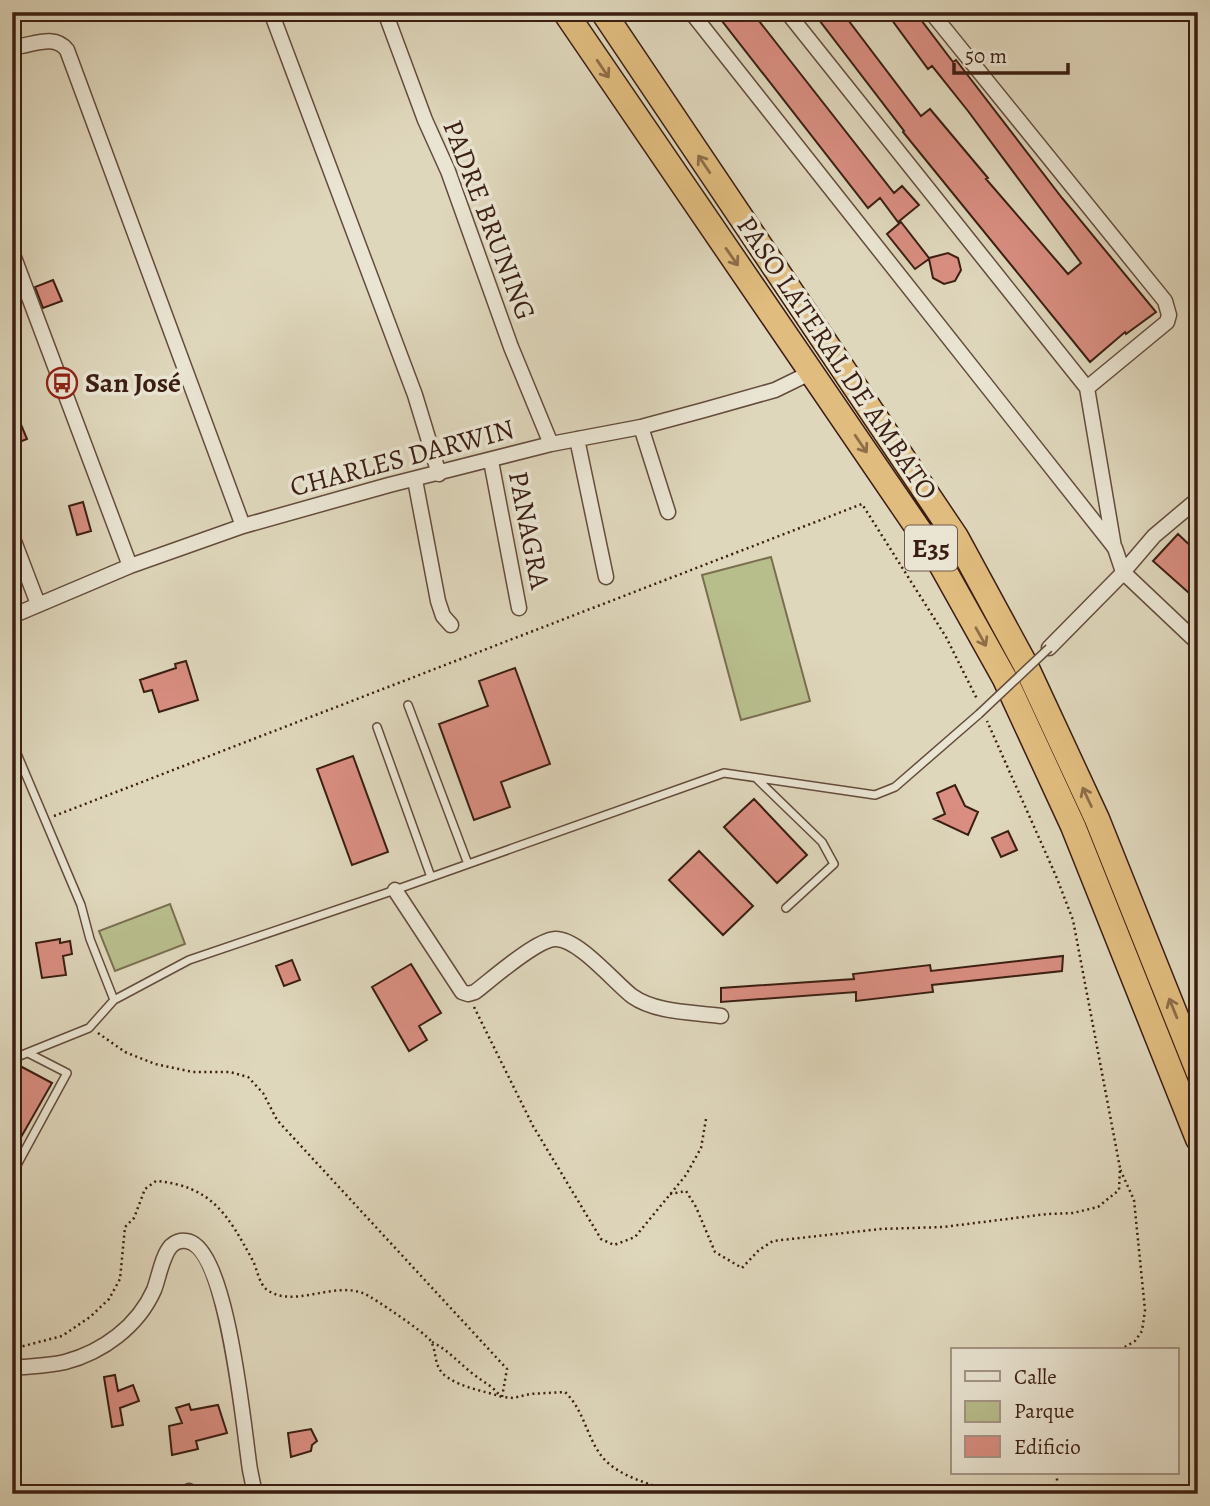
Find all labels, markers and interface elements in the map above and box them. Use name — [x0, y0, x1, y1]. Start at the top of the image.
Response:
scale bar — [954, 32, 1068, 76]
text: 50 m — [965, 42, 1007, 70]
one-way arrow — [596, 59, 610, 78]
street label: PADRE BRUNING — [433, 115, 545, 325]
one-way arrow — [696, 155, 711, 174]
street label: PASO LATERAL DE AMBATO — [728, 209, 946, 507]
one-way arrow — [725, 247, 739, 266]
place label: San José — [85, 364, 181, 402]
bus stop icon: San José — [45, 366, 79, 400]
street label: CHARLES DARWIN — [286, 410, 518, 506]
one-way arrow — [854, 434, 868, 453]
street label: PANAGRA — [499, 468, 559, 593]
road number: E35 — [905, 526, 957, 570]
one-way arrow — [974, 626, 988, 646]
one-way arrow — [1080, 787, 1093, 808]
one-way arrow — [1165, 998, 1178, 1019]
legend — [951, 1348, 1178, 1474]
text: Calle — [1014, 1363, 1057, 1391]
text: Parque — [1014, 1397, 1074, 1425]
text: Edificio — [1014, 1433, 1081, 1461]

